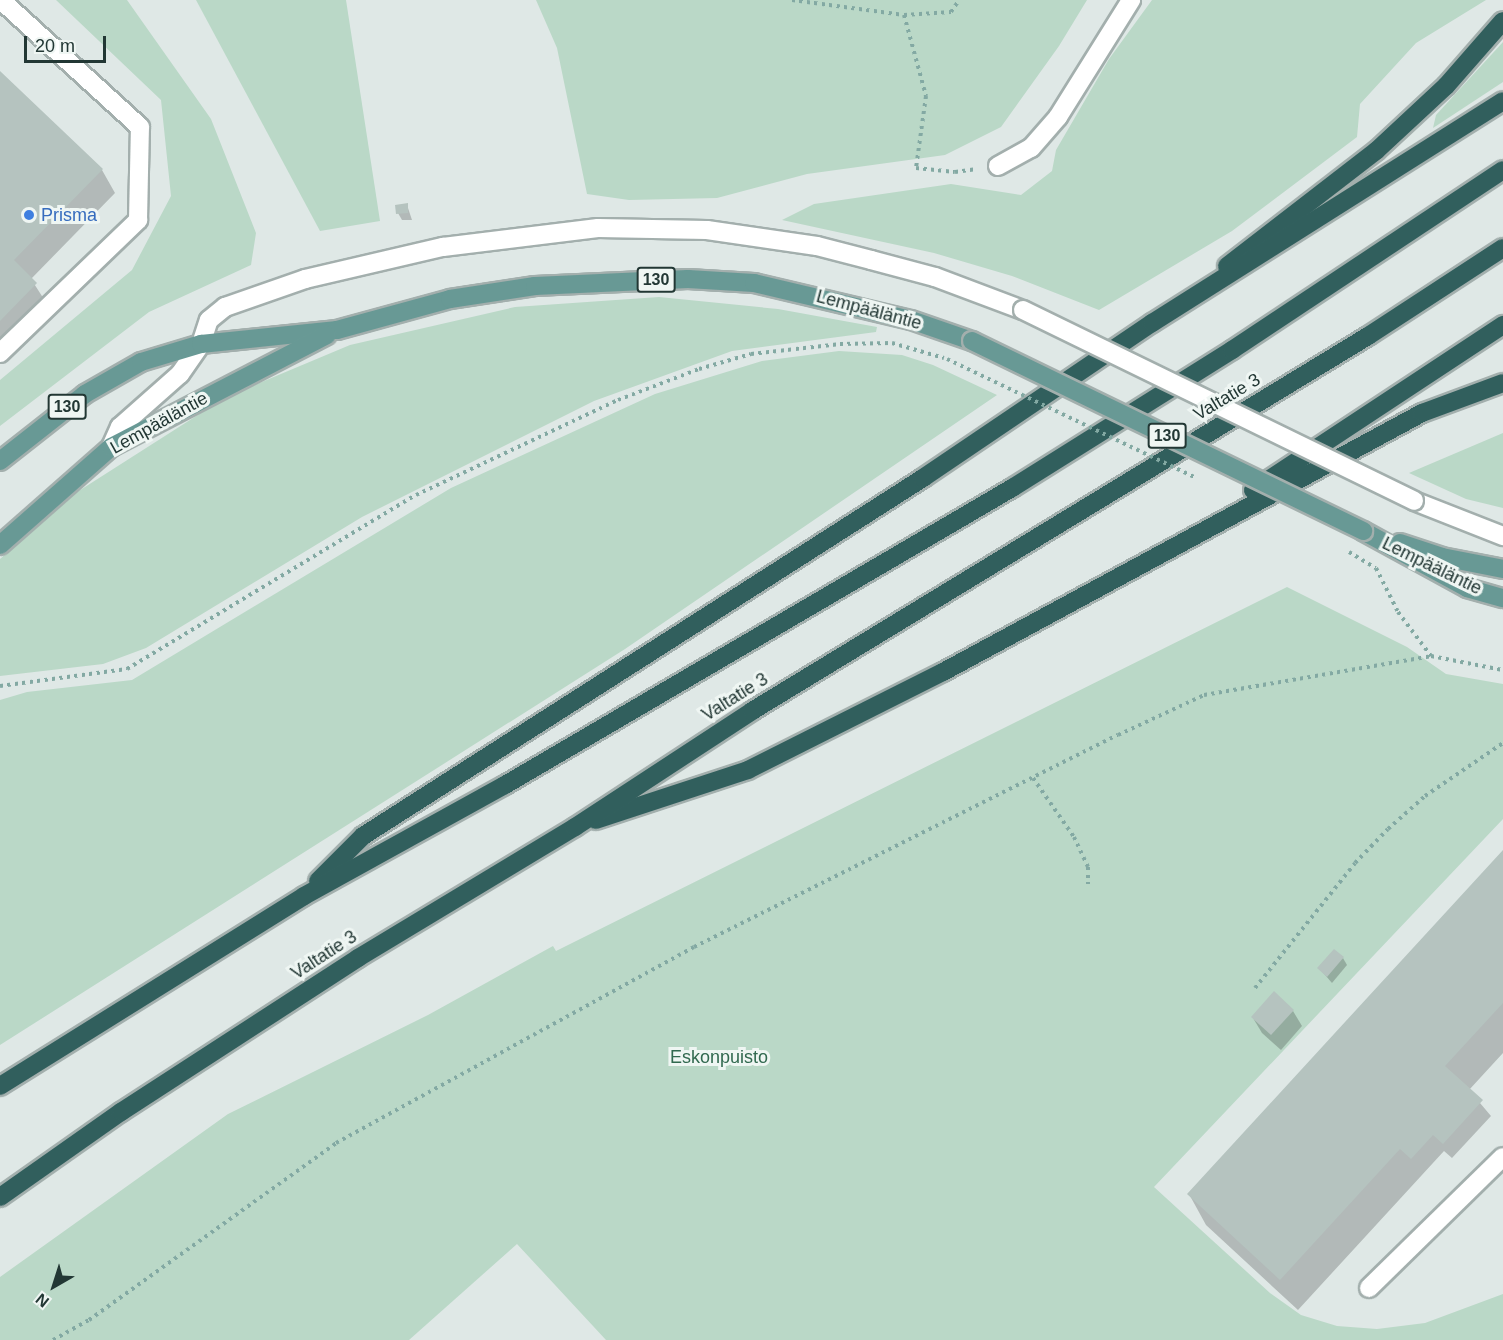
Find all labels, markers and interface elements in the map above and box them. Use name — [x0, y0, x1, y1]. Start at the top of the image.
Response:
scale bar — [27, 24, 110, 62]
text: 20 m — [35, 36, 75, 56]
place label: Prisma — [41, 204, 97, 226]
marker: Prisma — [22, 208, 36, 222]
road number: 130 — [636, 267, 676, 293]
street label: Lempääläntie — [814, 286, 924, 334]
street label: Valtatie 3 — [1190, 369, 1264, 425]
street label: Lempääläntie — [107, 387, 211, 459]
road number: 130 — [48, 394, 86, 420]
road number: 130 — [1148, 423, 1186, 449]
street label: Lempääläntie — [1379, 533, 1485, 599]
street label: Valtatie 3 — [698, 668, 772, 726]
street label: Valtatie 3 — [287, 926, 361, 984]
park label: Eskonpuisto — [670, 1046, 768, 1068]
north arrow — [24, 1256, 84, 1316]
text: N — [33, 1290, 52, 1311]

